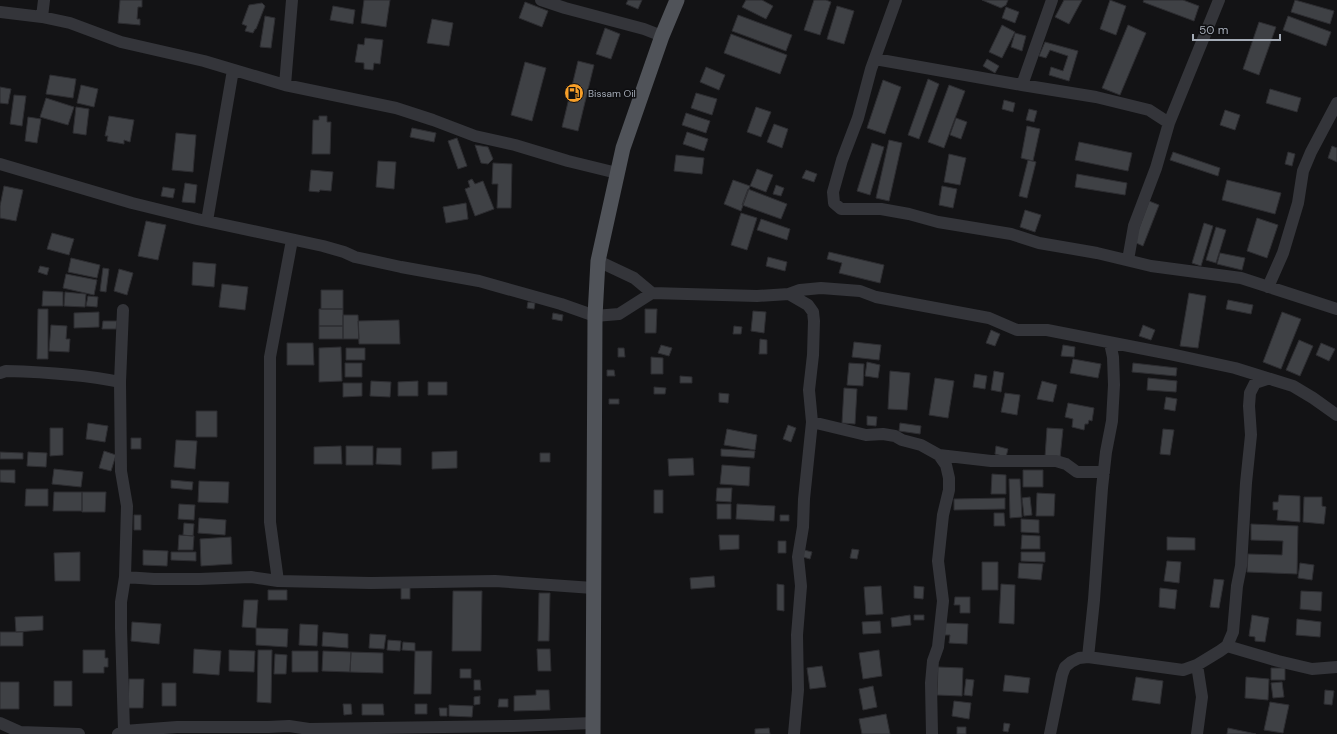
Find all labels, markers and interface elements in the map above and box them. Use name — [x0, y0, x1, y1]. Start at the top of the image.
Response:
scale bar — [1193, 16, 1280, 42]
text: 50 m — [1199, 22, 1228, 38]
fuel station icon: Bissam Oil — [563, 82, 585, 104]
place label: Bissam Oil — [588, 87, 636, 100]

